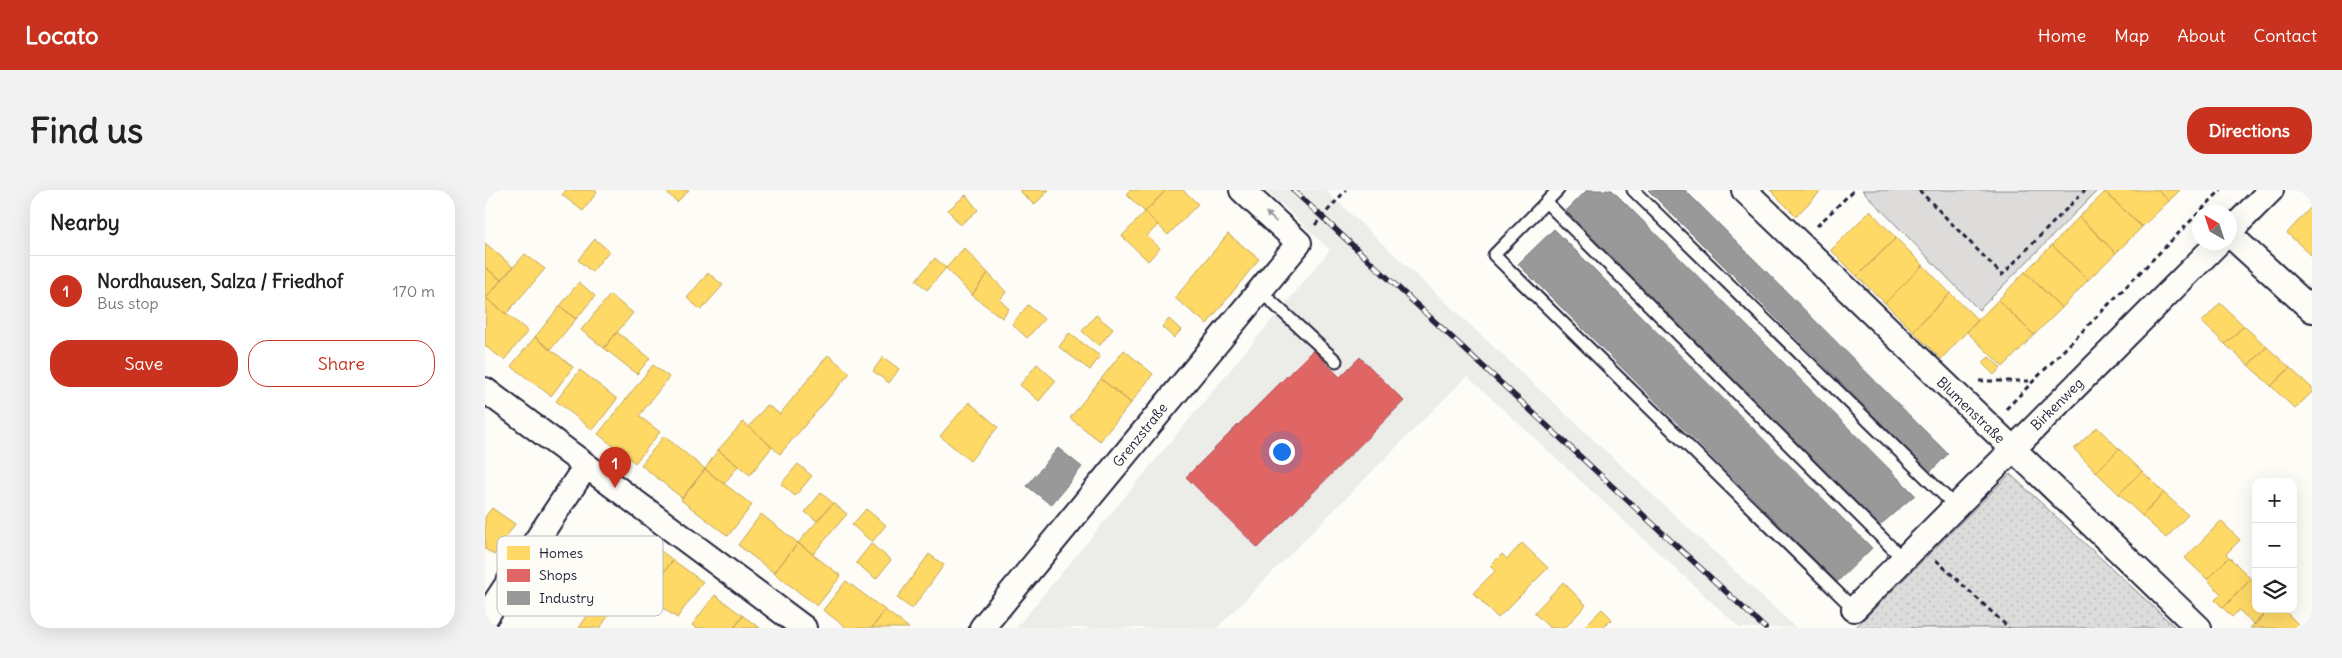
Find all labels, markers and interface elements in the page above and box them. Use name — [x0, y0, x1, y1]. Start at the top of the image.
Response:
text: Locato — [25, 20, 99, 50]
text: Home — [2038, 24, 2086, 47]
text: Map — [2114, 24, 2149, 47]
text: About — [2177, 24, 2225, 47]
text: Contact — [2253, 24, 2317, 47]
button: Directions — [2187, 107, 2312, 154]
text: Find us — [30, 108, 143, 152]
north arrow — [2192, 205, 2237, 250]
text: Nearby — [50, 209, 120, 236]
one-way arrow — [1264, 211, 1277, 222]
text: Nordhausen, Salza / Friedhof — [97, 269, 343, 293]
text: 1 — [63, 281, 69, 301]
text: 170 m — [392, 281, 435, 301]
text: Bus stop — [97, 293, 159, 313]
button: Save — [50, 340, 238, 387]
button: Share — [248, 340, 435, 387]
street label: Blumenstraße — [1933, 373, 2009, 447]
street label: Birkenweg — [2027, 374, 2087, 434]
street label: Grenzstraße — [1109, 399, 1171, 471]
your location — [1269, 439, 1295, 465]
pin: 1 — [599, 447, 631, 488]
map controls — [2252, 478, 2297, 613]
button: + — [2252, 478, 2297, 523]
button: − — [2252, 523, 2297, 568]
legend — [497, 536, 663, 616]
text: Homes — [539, 544, 583, 562]
text: Shops — [539, 566, 577, 584]
button: layers — [2252, 568, 2297, 613]
text: Industry — [539, 589, 594, 607]

